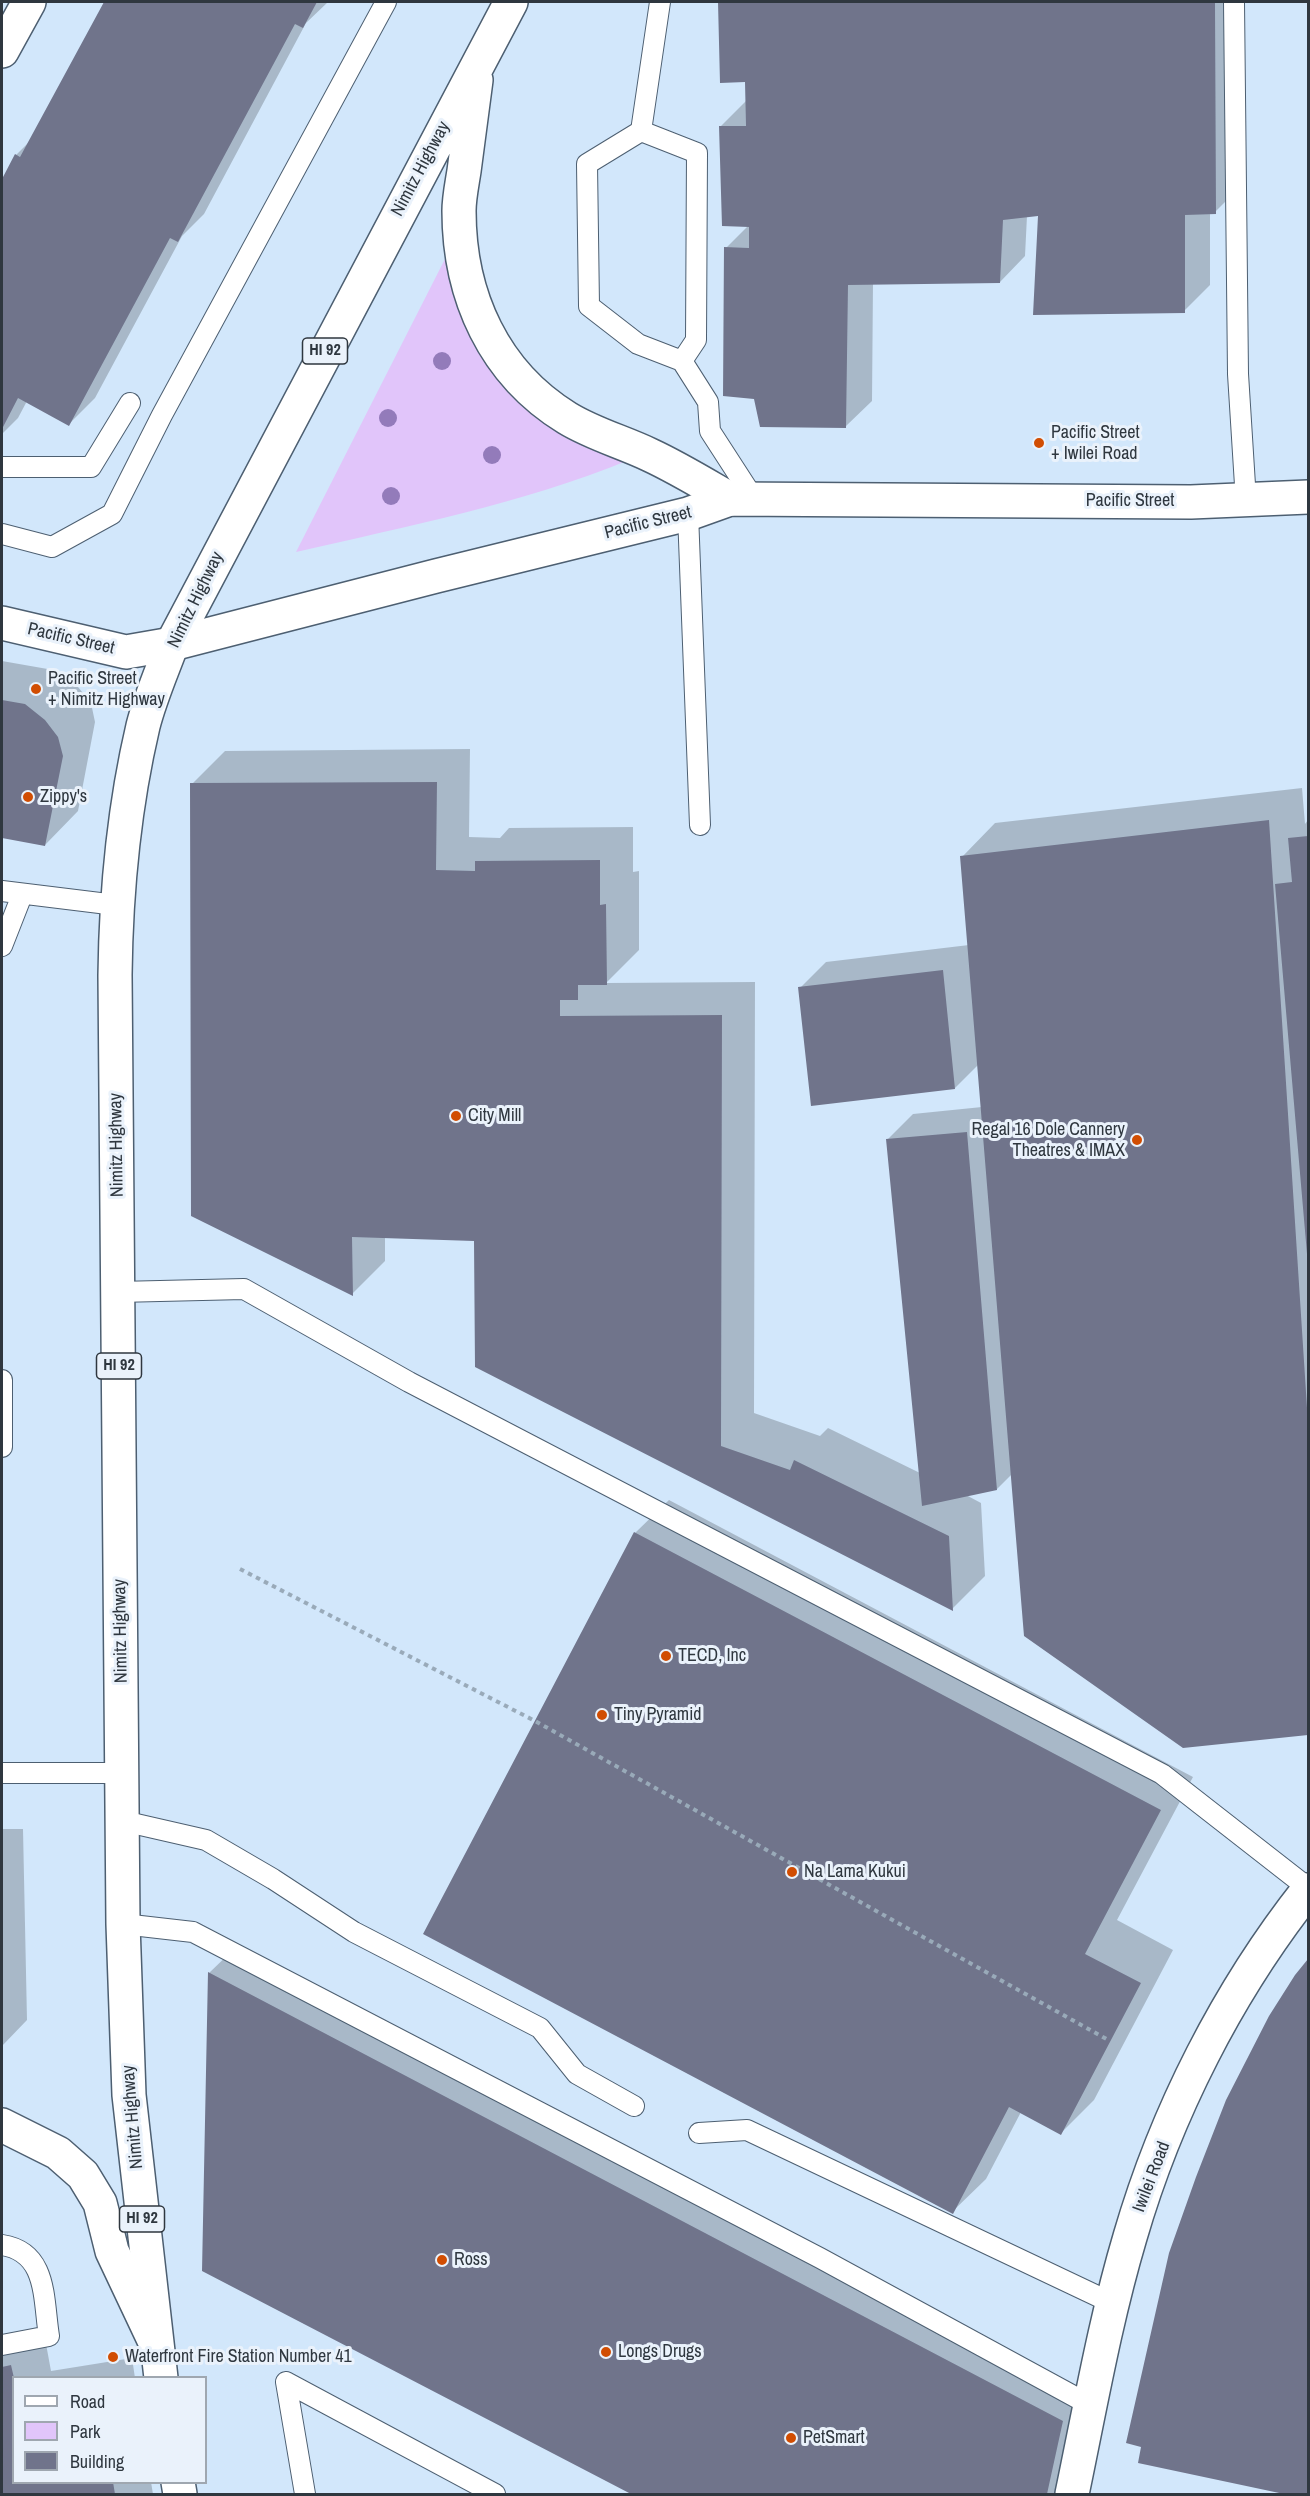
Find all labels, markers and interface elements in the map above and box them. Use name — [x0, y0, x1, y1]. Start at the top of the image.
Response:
street label: Nimitz Highway — [387, 118, 455, 220]
road number: HI 92 — [302, 338, 348, 364]
place label: Pacific Street + Iwilei Road — [1051, 422, 1140, 464]
marker: Pacific Street + Iwilei Road — [1032, 436, 1046, 450]
street label: Pacific Street — [1086, 490, 1174, 512]
street label: Pacific Street — [602, 502, 694, 544]
street label: Nimitz Highway — [163, 548, 229, 652]
street label: Pacific Street — [25, 619, 117, 659]
place label: Pacific Street + Nimitz Highway — [48, 668, 165, 710]
marker: Pacific Street + Nimitz Highway — [29, 682, 43, 696]
place label: Zippy's — [40, 786, 87, 808]
marker: Zippy's — [21, 790, 35, 804]
street label: Nimitz Highway — [105, 1093, 129, 1197]
place label: City Mill — [468, 1105, 521, 1127]
marker: City Mill — [449, 1109, 463, 1123]
place label: Regal 16 Dole Cannery Theatres & IMAX — [972, 1119, 1125, 1162]
marker: Regal 16 Dole Cannery Theatres & IMAX — [1130, 1133, 1144, 1147]
road number: HI 92 — [96, 1353, 142, 1379]
street label: Nimitz Highway — [109, 1579, 133, 1683]
place label: TECD, Inc — [678, 1645, 746, 1667]
marker: TECD, Inc — [659, 1649, 673, 1663]
place label: Tiny Pyramid — [614, 1704, 701, 1726]
marker: Tiny Pyramid — [595, 1708, 609, 1722]
place label: Na Lama Kukui — [804, 1861, 906, 1883]
marker: Na Lama Kukui — [785, 1865, 799, 1879]
street label: Nimitz Highway — [118, 2064, 148, 2170]
street label: Iwilei Road — [1129, 2139, 1175, 2215]
road number: HI 92 — [120, 2206, 164, 2232]
place label: Ross — [454, 2249, 488, 2271]
marker: Ross — [435, 2253, 449, 2267]
place label: Longs Drugs — [618, 2341, 702, 2363]
marker: Longs Drugs — [599, 2345, 613, 2359]
place label: Waterfront Fire Station Number 41 — [125, 2346, 352, 2368]
marker: Waterfront Fire Station Number 41 — [106, 2350, 120, 2364]
legend — [12, 2376, 207, 2484]
text: Road — [70, 2389, 105, 2414]
text: Park — [70, 2419, 100, 2444]
place label: PetSmart — [803, 2427, 865, 2449]
marker: PetSmart — [784, 2431, 798, 2445]
text: Building — [70, 2449, 124, 2474]

